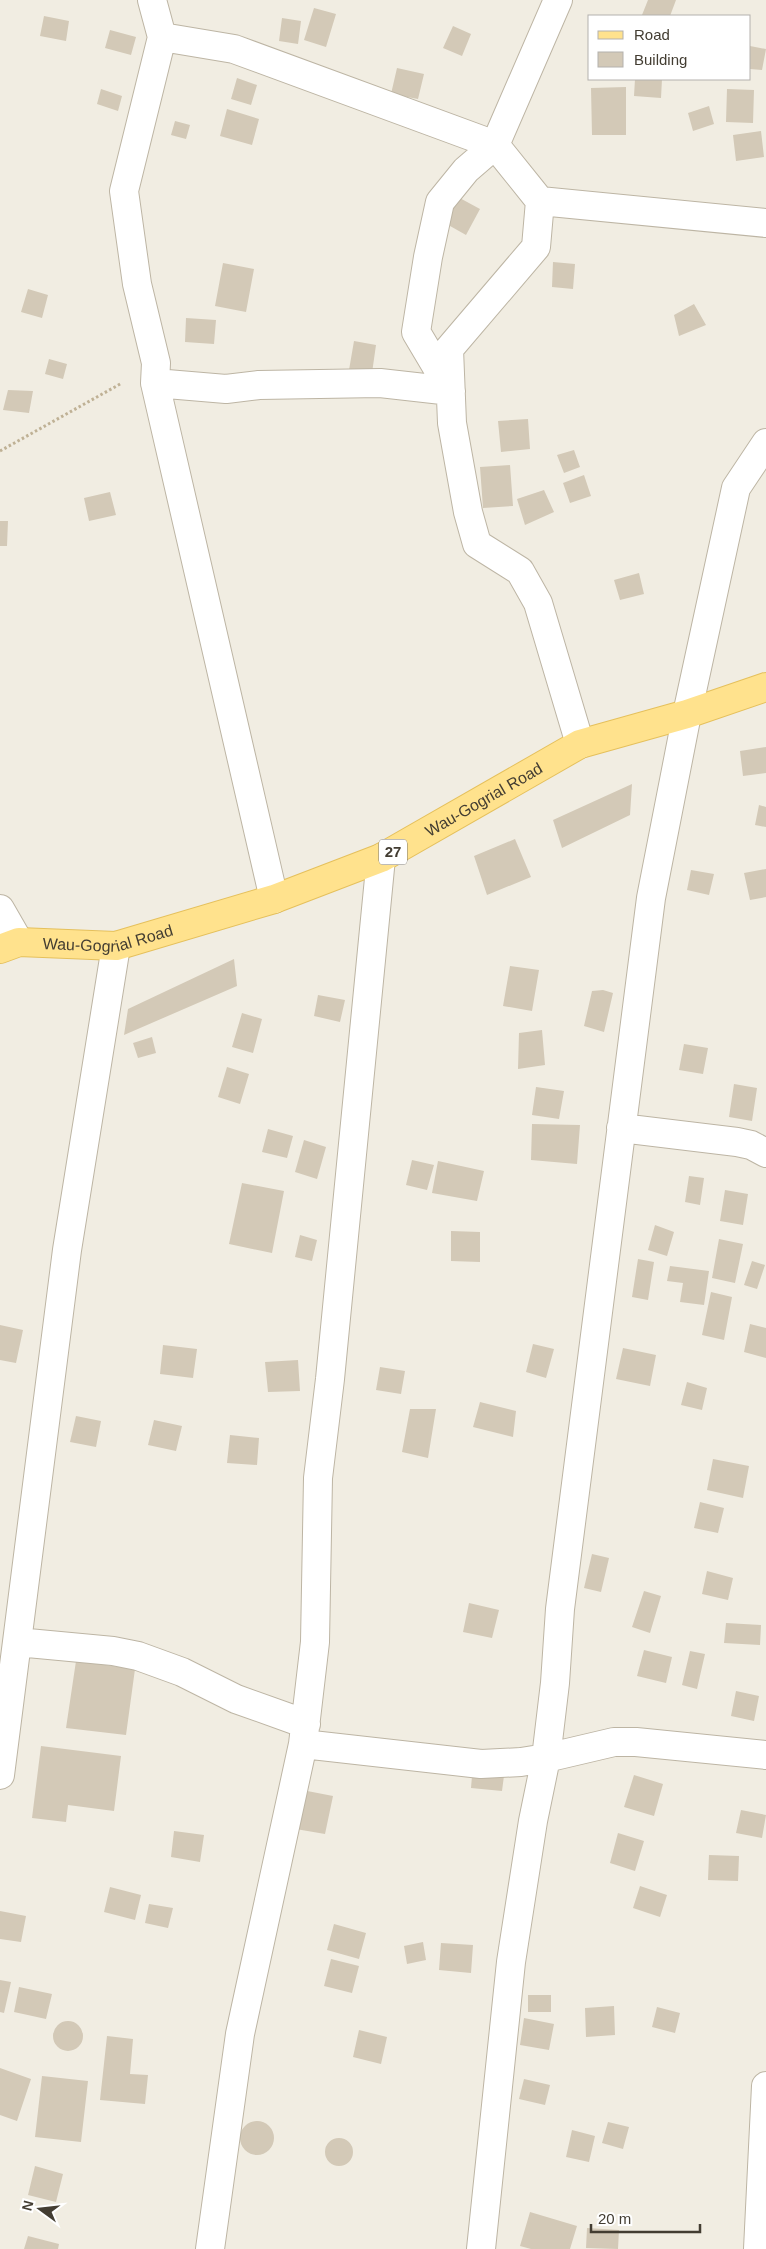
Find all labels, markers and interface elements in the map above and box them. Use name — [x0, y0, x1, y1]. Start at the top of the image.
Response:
legend — [588, 15, 751, 80]
text: Road — [634, 26, 670, 43]
text: Building — [634, 51, 687, 68]
street label: Wau-Gogrial Road — [422, 759, 545, 840]
road number: 27 — [379, 840, 407, 864]
street label: Wau-Gogrial Road — [42, 922, 175, 955]
north arrow — [15, 2184, 65, 2234]
text: N — [18, 2199, 36, 2213]
scale bar — [591, 2202, 700, 2234]
text: 20 m — [598, 2210, 631, 2227]

